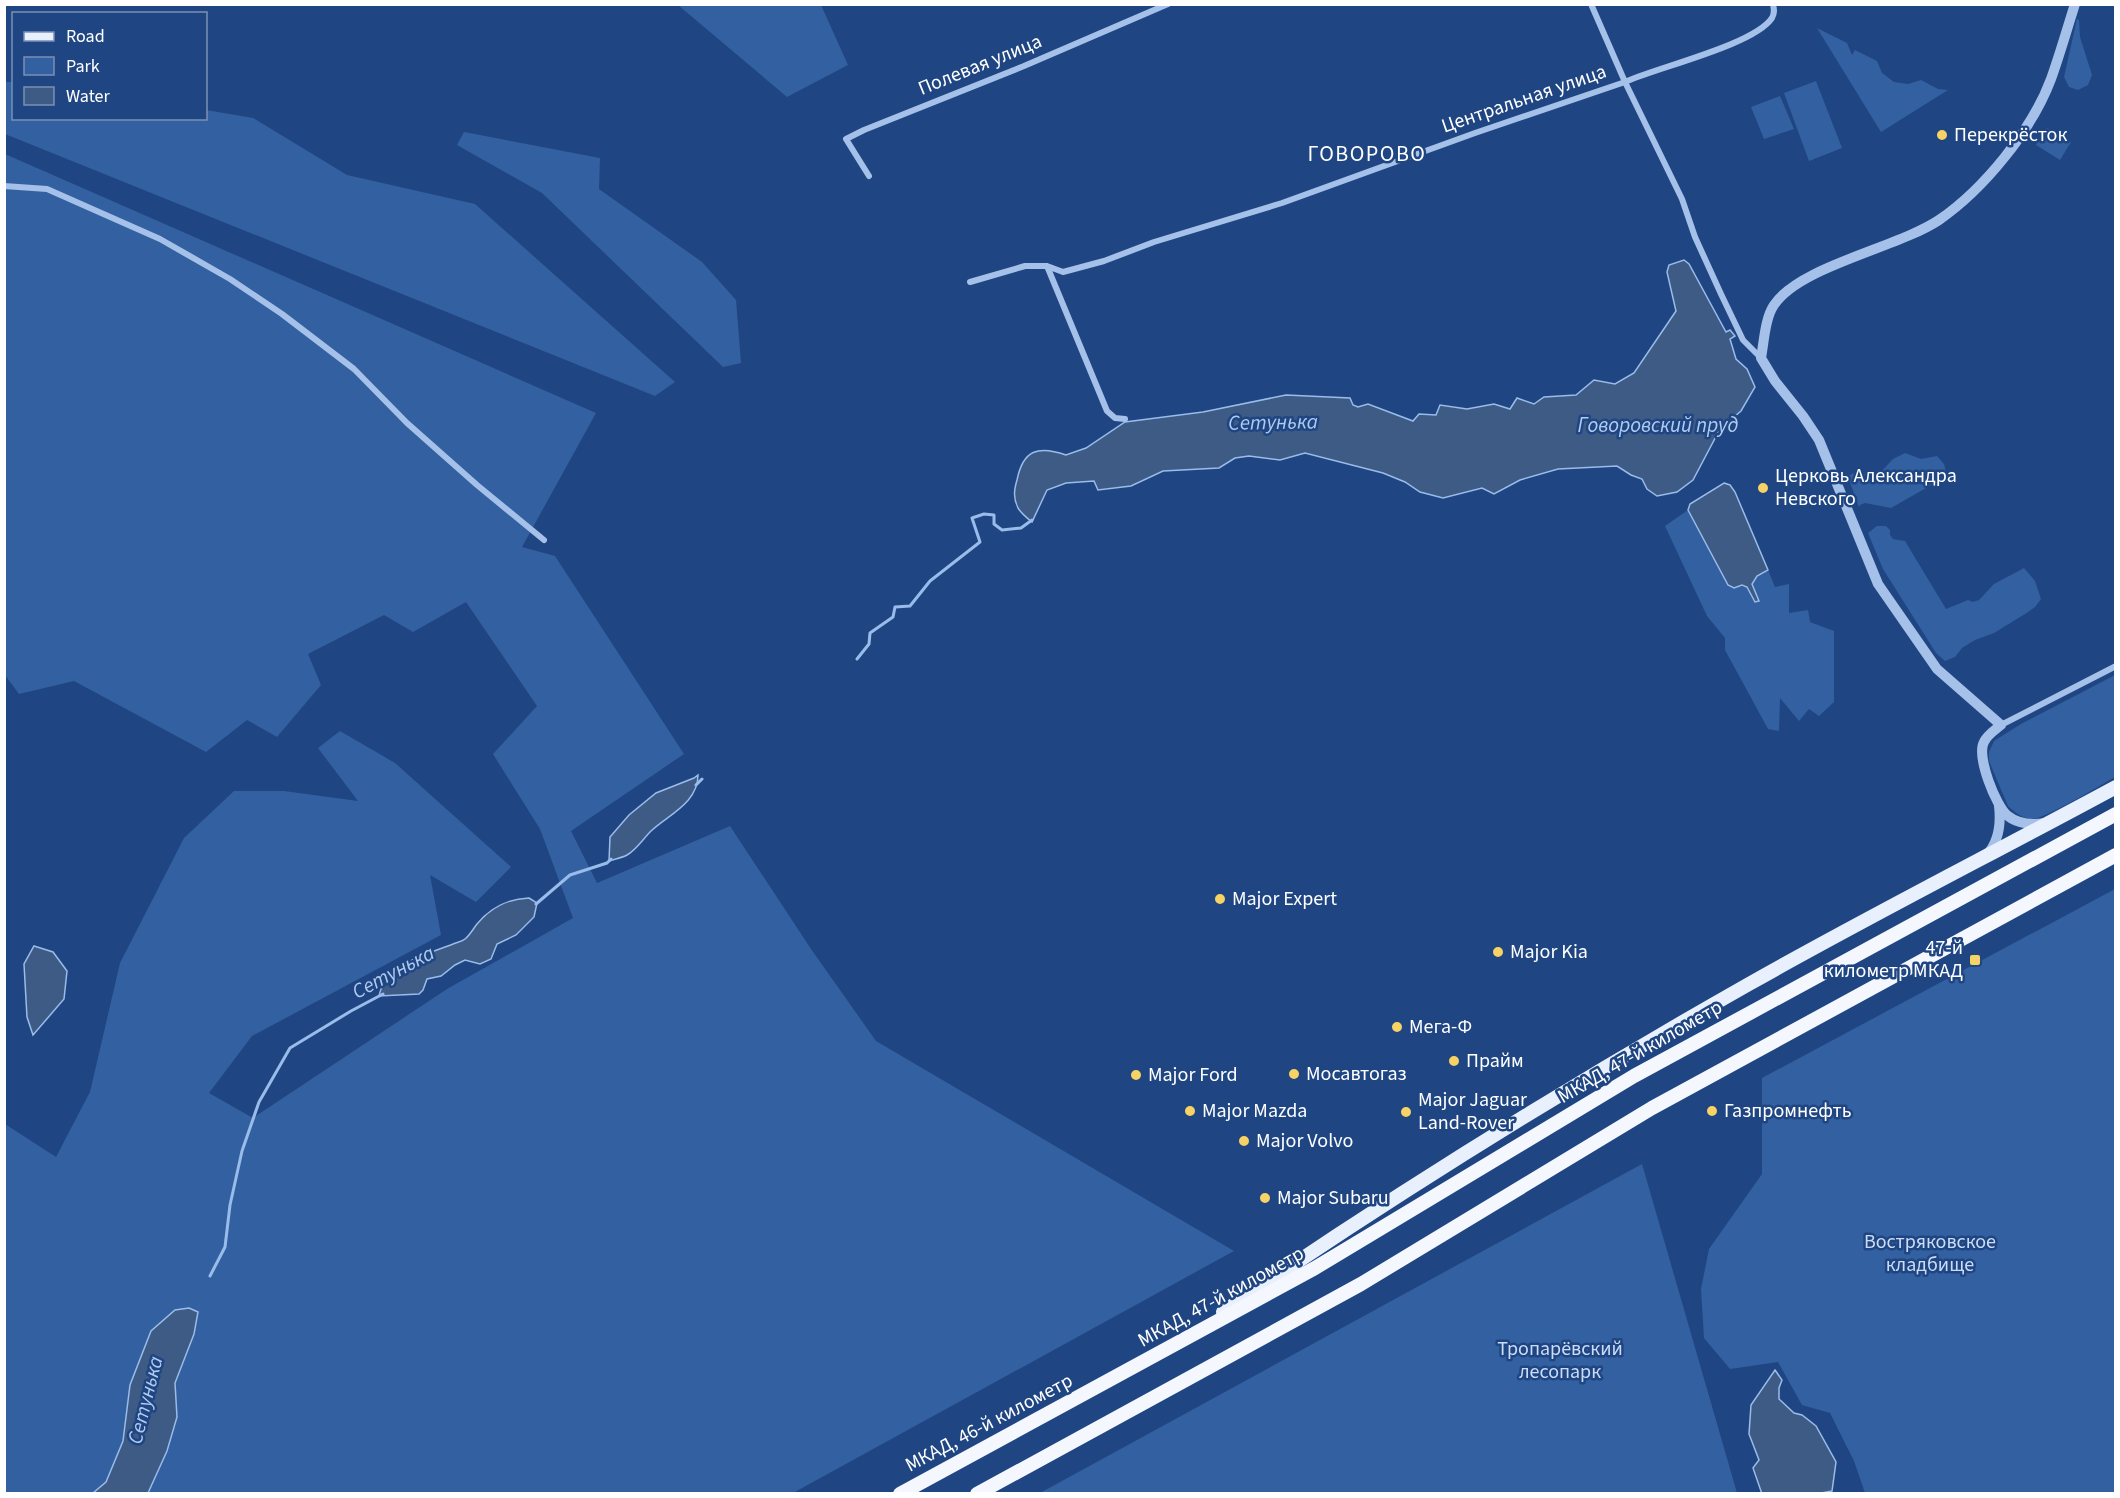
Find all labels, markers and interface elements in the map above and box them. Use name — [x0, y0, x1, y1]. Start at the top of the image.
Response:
legend — [12, 12, 207, 120]
text: Road — [66, 24, 105, 49]
street label: Полевая улица — [914, 27, 1046, 103]
text: Park — [66, 54, 100, 79]
street label: Центральная улица — [1438, 58, 1610, 140]
text: Water — [66, 84, 110, 109]
place label: Перекрёсток — [1954, 121, 2067, 149]
marker: Перекрёсток — [1935, 128, 1949, 142]
district label: ГОВОРОВО — [1308, 138, 1426, 170]
water label: Сетунька — [1228, 406, 1318, 438]
water label: Говоровский пруд — [1578, 410, 1739, 440]
place label: Церковь Александра Невского — [1775, 462, 1957, 513]
marker: Церковь Александра Невского — [1756, 481, 1770, 495]
place label: Major Expert — [1232, 885, 1337, 913]
marker: Major Expert — [1213, 892, 1227, 906]
place label: 47-й километр МКАД — [1824, 934, 1963, 985]
water label: Сетунька — [346, 938, 440, 1006]
place label: Major Kia — [1510, 938, 1588, 966]
marker: Major Kia — [1491, 945, 1505, 959]
marker: 47-й километр МКАД — [1968, 953, 1982, 967]
street label: МКАД, 47-й километр — [1552, 993, 1728, 1111]
place label: Мега-Ф — [1409, 1013, 1472, 1041]
marker: Мега-Ф — [1390, 1020, 1404, 1034]
place label: Прайм — [1466, 1047, 1524, 1075]
marker: Прайм — [1447, 1054, 1461, 1068]
place label: Мосавтогаз — [1306, 1060, 1407, 1088]
place label: Major Ford — [1148, 1061, 1238, 1089]
marker: Мосавтогаз — [1287, 1067, 1301, 1081]
marker: Major Ford — [1129, 1068, 1143, 1082]
place label: Major Jaguar Land-Rover — [1418, 1086, 1527, 1137]
place label: Major Mazda — [1202, 1097, 1307, 1125]
place label: Газпромнефть — [1724, 1097, 1851, 1125]
marker: Major Mazda — [1183, 1104, 1197, 1118]
marker: Газпромнефть — [1705, 1104, 1719, 1118]
marker: Major Jaguar Land-Rover — [1399, 1105, 1413, 1119]
place label: Major Volvo — [1256, 1127, 1353, 1155]
marker: Major Volvo — [1237, 1134, 1251, 1148]
place label: Major Subaru — [1277, 1184, 1389, 1212]
marker: Major Subaru — [1258, 1191, 1272, 1205]
park label: Востряковское кладбище — [1864, 1228, 1996, 1279]
street label: МКАД, 47-й километр — [1133, 1240, 1309, 1354]
park label: Тропарёвский лесопарк — [1497, 1335, 1623, 1386]
water label: Сетунька — [120, 1353, 170, 1447]
street label: МКАД, 46-й километр — [900, 1367, 1078, 1479]

